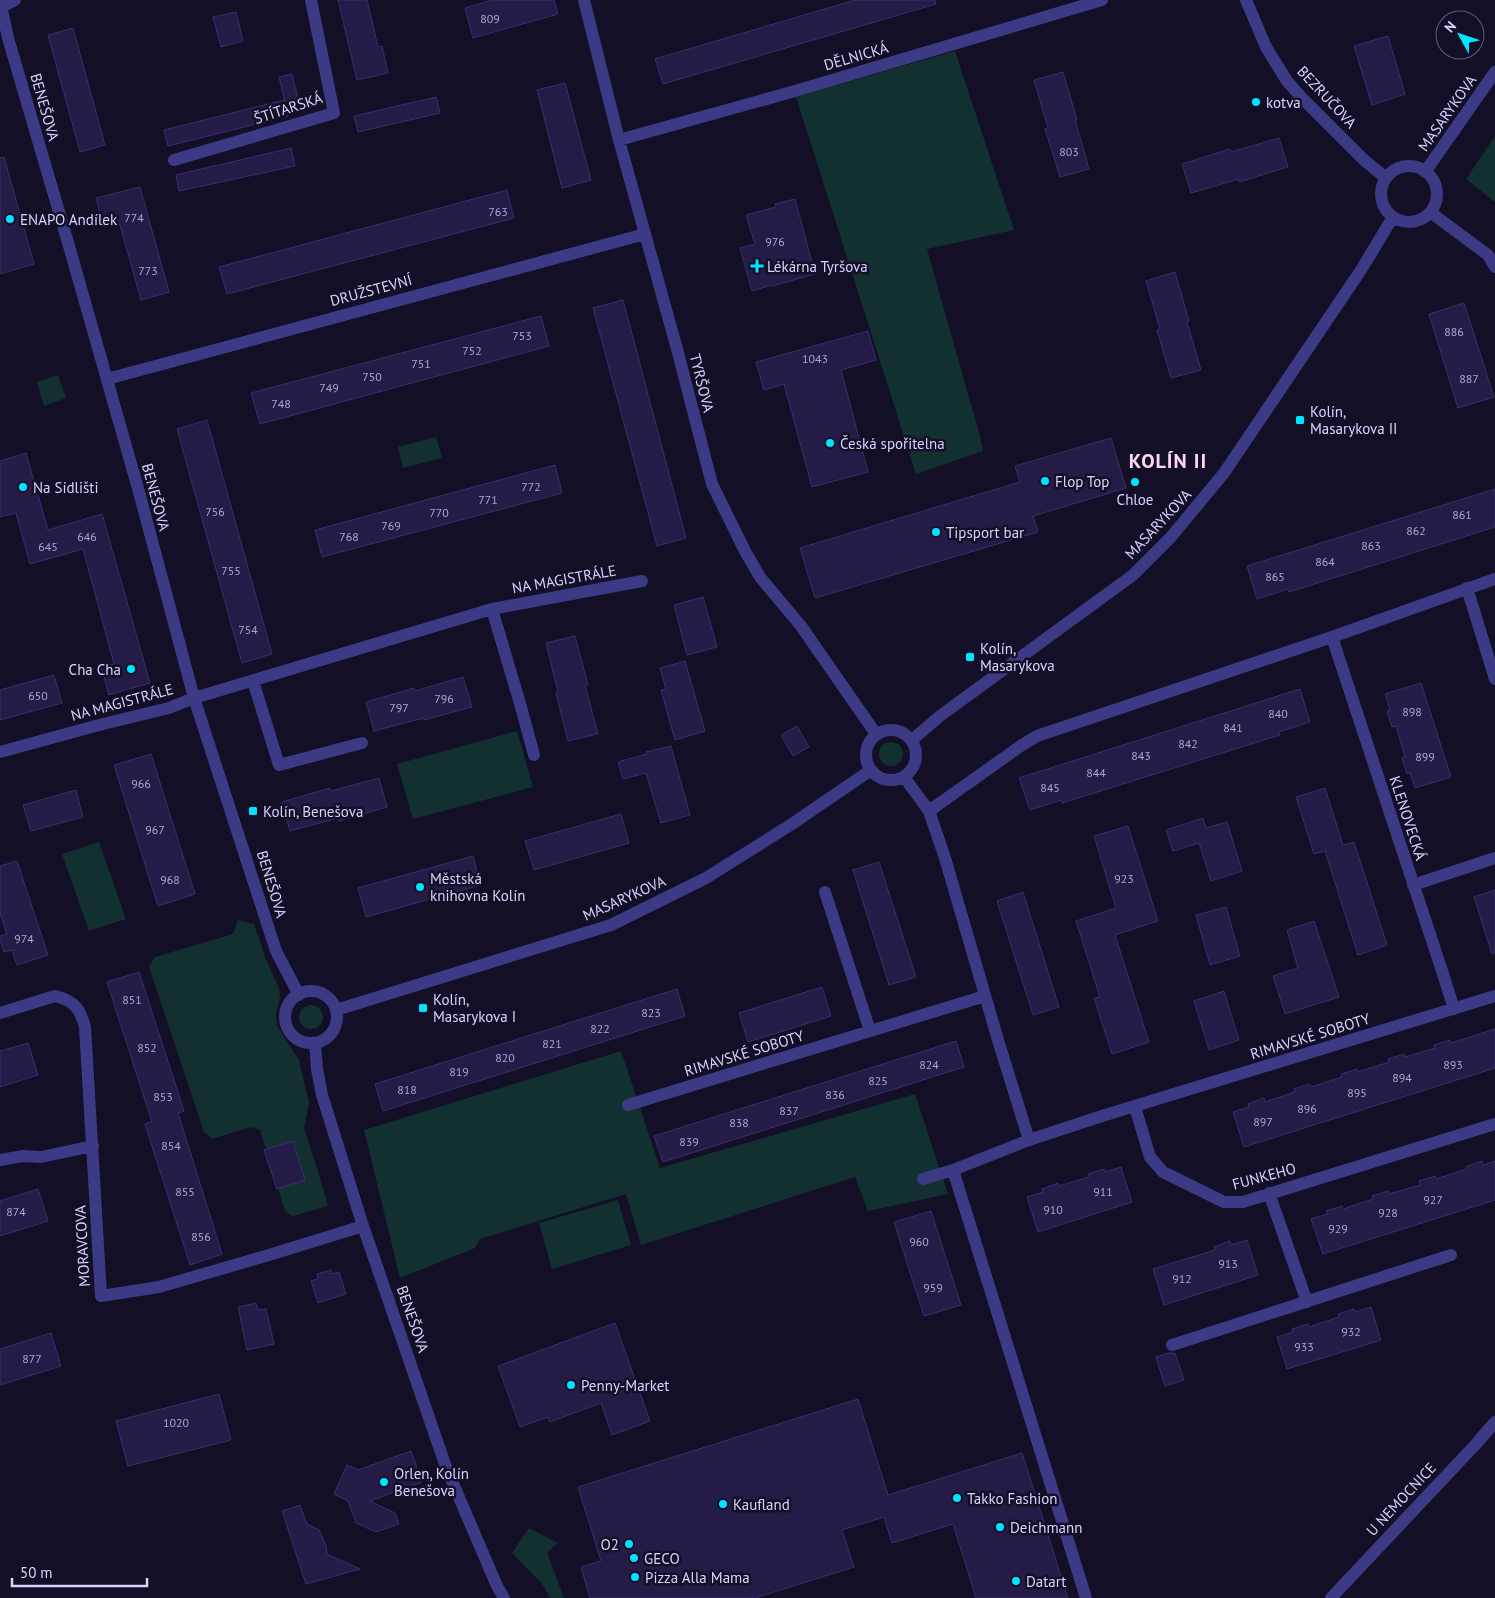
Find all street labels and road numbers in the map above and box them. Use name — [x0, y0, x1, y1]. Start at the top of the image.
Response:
street label: DĚLNICKÁ — [822, 38, 891, 74]
street label: BEZRUČOVA — [1293, 62, 1361, 132]
street label: BENEŠOVA — [26, 71, 64, 143]
street label: MASARYKOVA — [1414, 71, 1480, 155]
street label: ŠTÍTARSKÁ — [251, 88, 325, 128]
street label: DRUŽSTEVNÍ — [328, 270, 415, 310]
street label: TYRŠOVA — [686, 352, 719, 415]
street label: BENEŠOVA — [138, 461, 174, 533]
street label: MASARYKOVA — [1121, 485, 1195, 563]
street label: NA MAGISTRÁLE — [510, 560, 618, 598]
street label: NA MAGISTRÁLE — [69, 679, 175, 725]
street label: KLENOVECKÁ — [1385, 773, 1431, 863]
street label: BENEŠOVA — [253, 848, 291, 920]
street label: MASARYKOVA — [580, 871, 669, 925]
street label: RIMAVSKÉ SOBOTY — [1248, 1009, 1373, 1063]
street label: RIMAVSKÉ SOBOTY — [682, 1026, 807, 1080]
street label: FUNKEHO — [1230, 1158, 1298, 1194]
street label: MORAVCOVA — [70, 1205, 94, 1287]
street label: BENEŠOVA — [393, 1283, 433, 1355]
street label: U NEMOCNICE — [1362, 1458, 1440, 1540]

